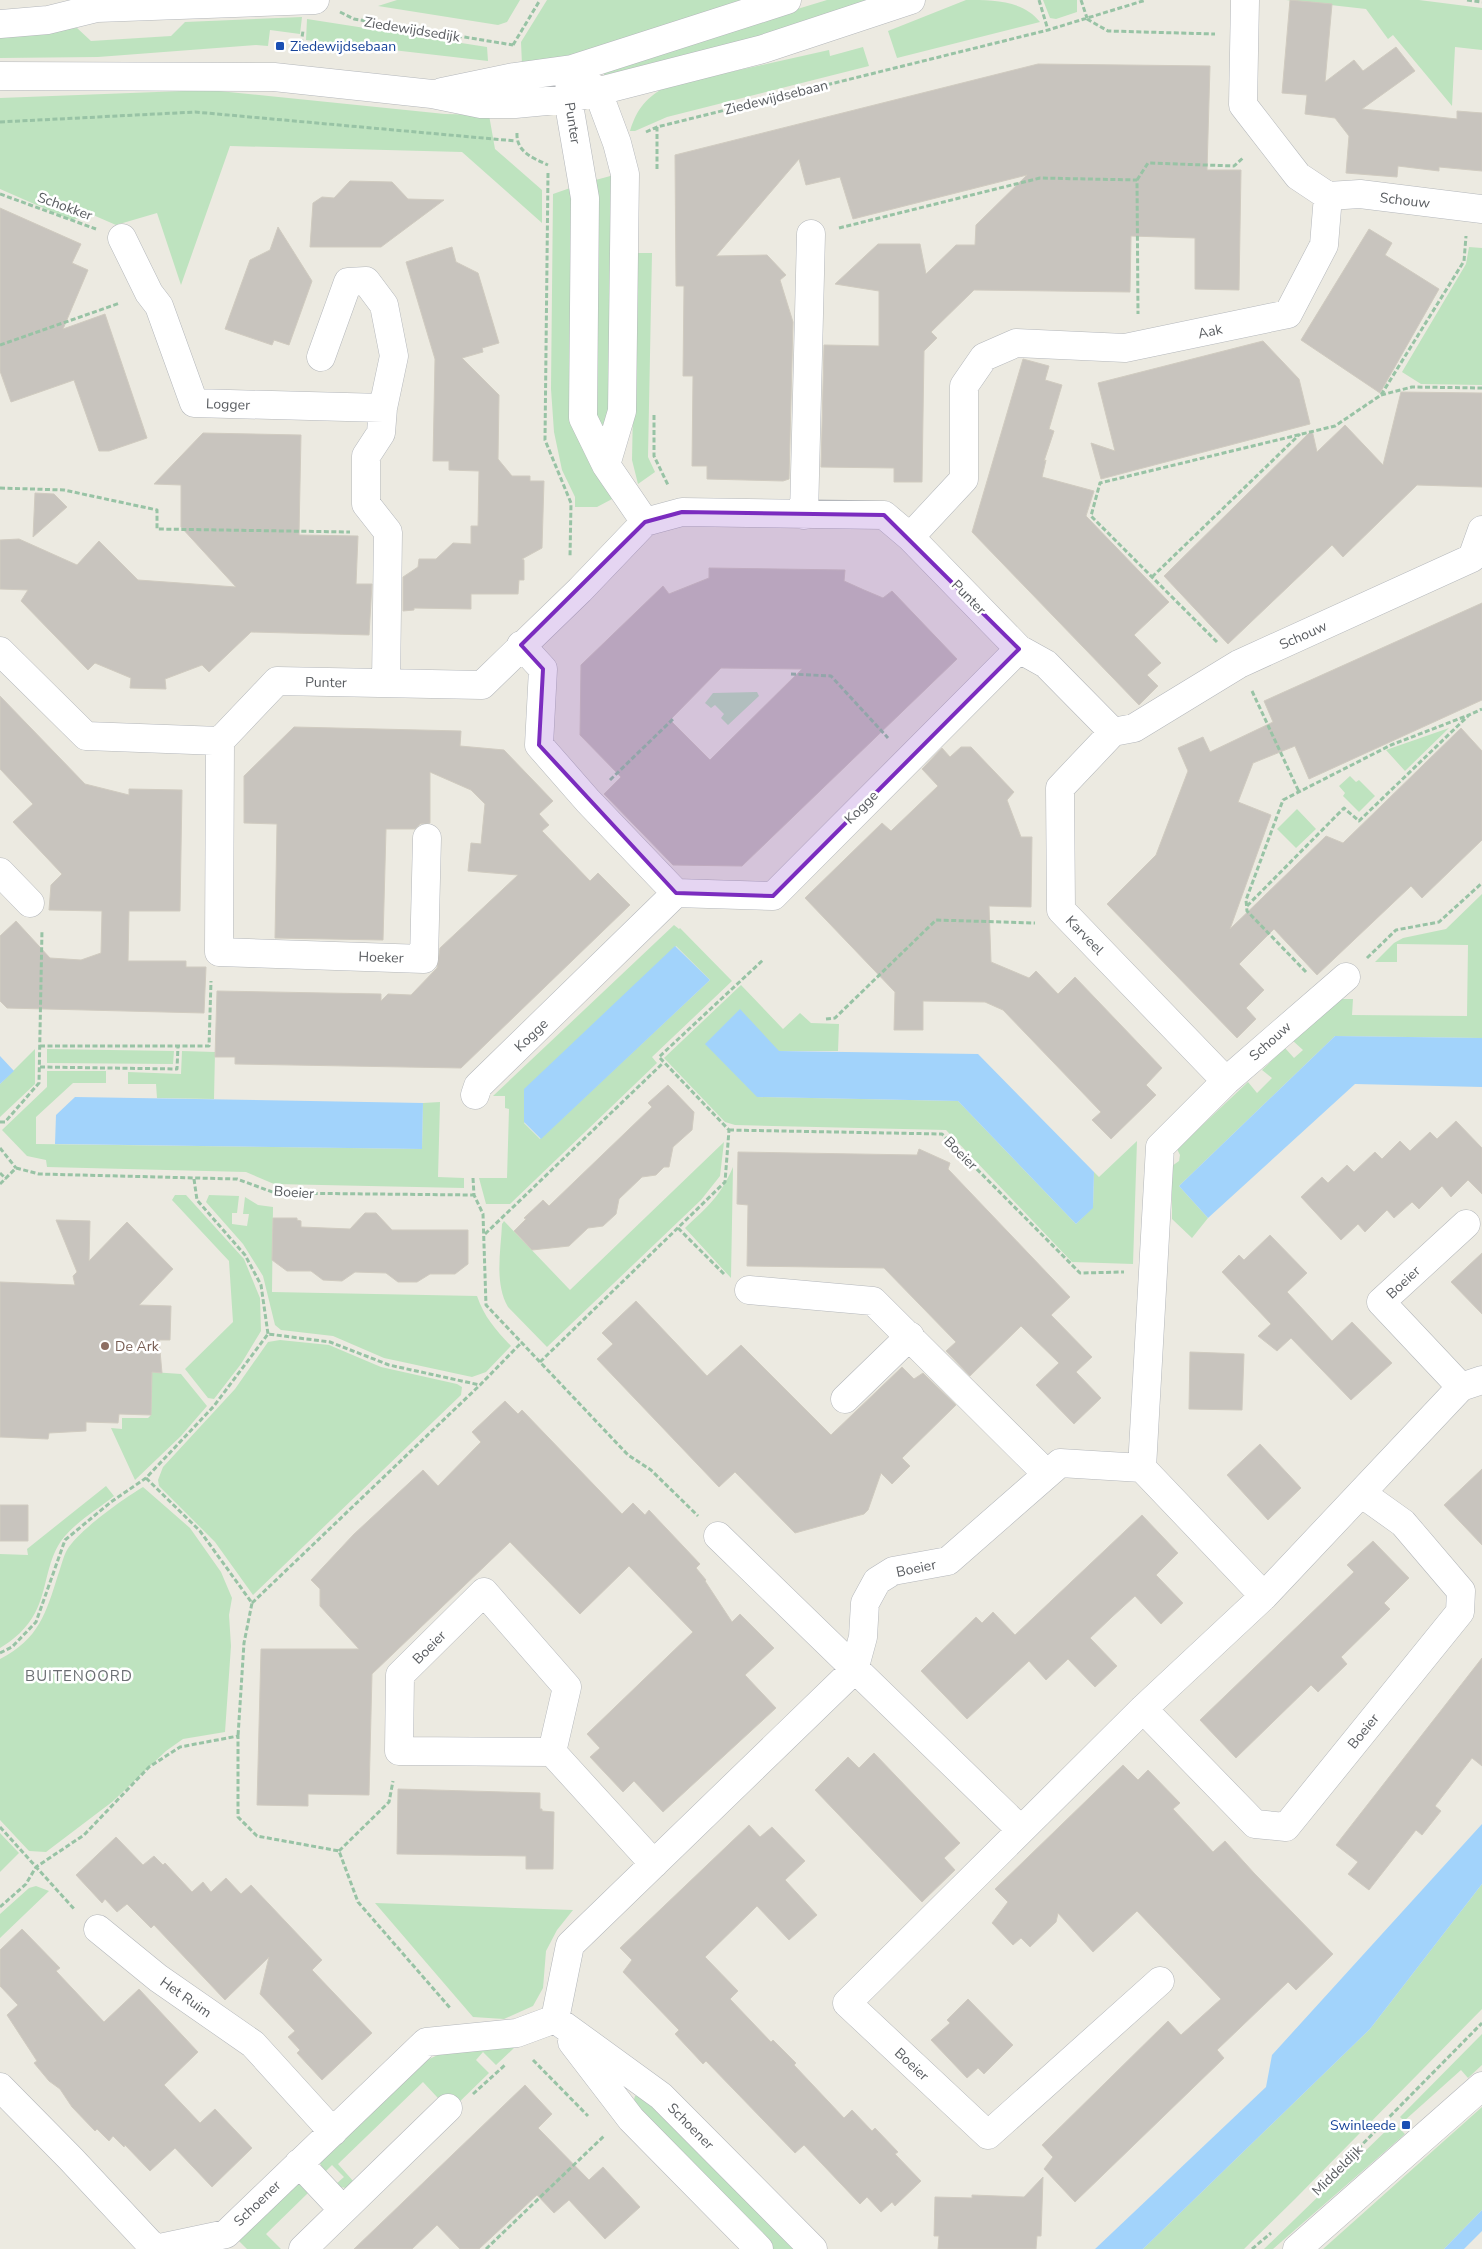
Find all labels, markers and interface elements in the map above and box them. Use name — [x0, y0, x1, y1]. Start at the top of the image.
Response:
street label: Ziedewijdsedijk — [363, 13, 462, 47]
place label: Ziedewijdsebaan — [290, 37, 396, 56]
marker: Ziedewijdsebaan — [274, 40, 286, 52]
street label: Ziedewijdsebaan — [722, 75, 830, 120]
street label: Punter — [560, 101, 585, 145]
street label: Schokker — [35, 188, 95, 225]
street label: Schouw — [1379, 188, 1431, 213]
street label: Aak — [1196, 319, 1225, 343]
street label: Logger — [206, 394, 250, 415]
street label: Punter — [947, 576, 990, 619]
street label: Schouw — [1276, 616, 1330, 654]
street label: Punter — [305, 673, 347, 692]
street label: Kogge — [840, 786, 882, 828]
street label: Karveel — [1061, 912, 1109, 960]
street label: Hoeker — [358, 947, 404, 968]
street label: Kogge — [510, 1015, 552, 1056]
street label: Schouw — [1245, 1017, 1296, 1065]
street label: Boeier — [940, 1132, 982, 1174]
street label: Boeier — [273, 1182, 315, 1203]
street label: Boeier — [1382, 1262, 1425, 1303]
place label: De Ark — [115, 1337, 160, 1356]
marker: De Ark — [99, 1340, 111, 1352]
street label: Boeier — [894, 1555, 938, 1582]
street label: Boeier — [408, 1626, 450, 1668]
district label: BUITENOORD — [25, 1666, 133, 1686]
street label: Boeier — [1343, 1710, 1383, 1753]
street label: Het Ruim — [156, 1973, 215, 2022]
street label: Boeier — [890, 2044, 933, 2085]
street label: Schoener — [663, 2099, 718, 2154]
place label: Swinleede — [1330, 2116, 1396, 2135]
marker: Swinleede — [1400, 2119, 1412, 2131]
street label: Middeldijk — [1308, 2140, 1368, 2200]
street label: Schoener — [230, 2176, 285, 2231]

